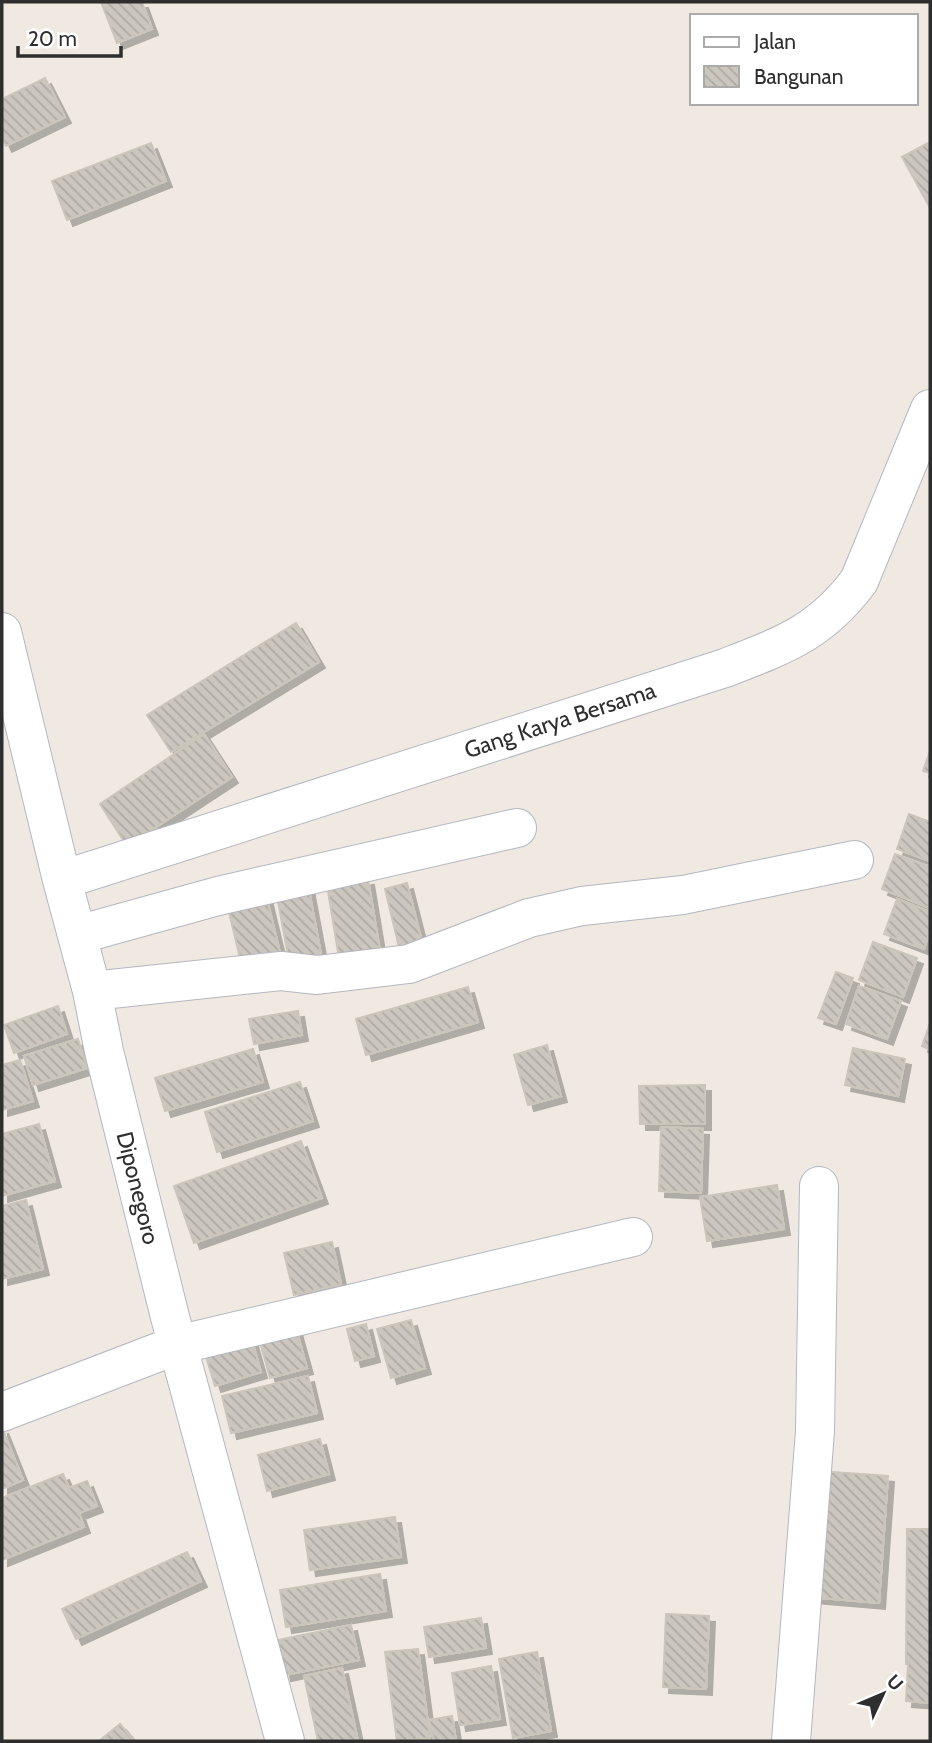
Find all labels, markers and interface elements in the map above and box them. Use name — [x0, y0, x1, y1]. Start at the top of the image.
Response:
scale bar — [18, 14, 121, 58]
legend — [690, 14, 918, 105]
text: 20 m — [28, 26, 77, 51]
text: Jalan — [753, 29, 796, 54]
text: Bangunan — [754, 64, 843, 89]
street label: Gang Karya Bersama — [461, 676, 659, 764]
street label: Diponegoro — [110, 1129, 166, 1247]
north arrow — [848, 1659, 918, 1729]
text: U — [882, 1670, 908, 1695]

